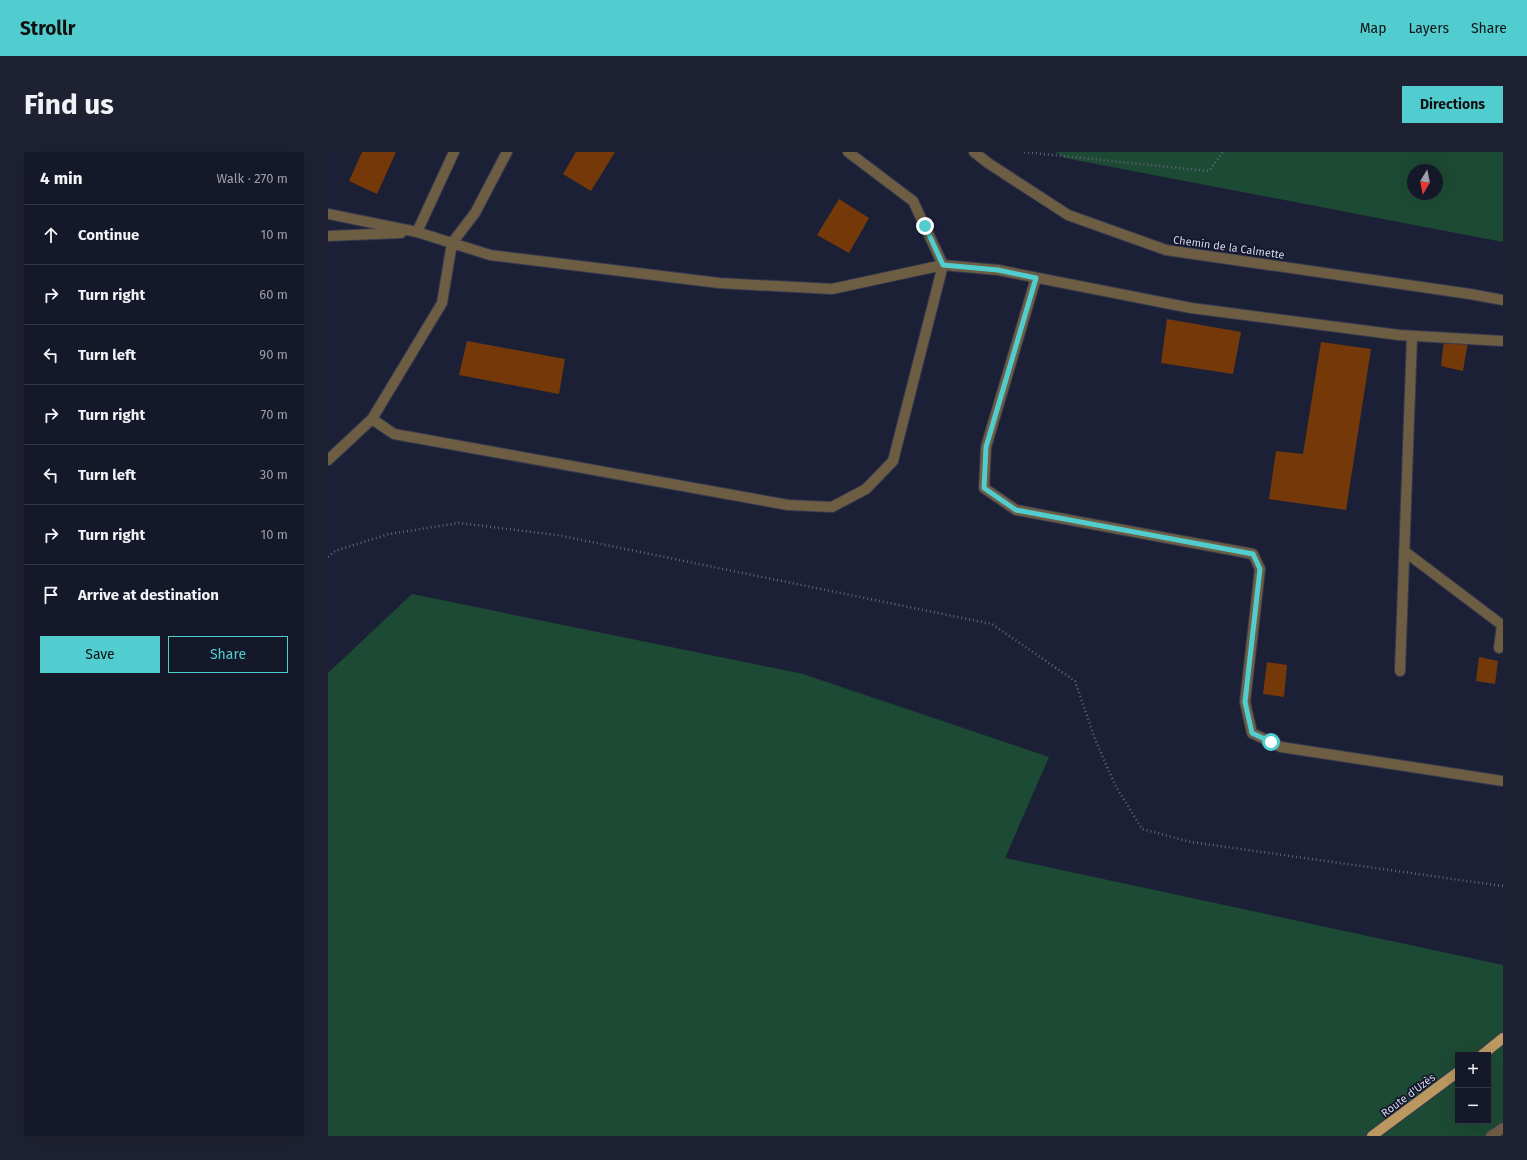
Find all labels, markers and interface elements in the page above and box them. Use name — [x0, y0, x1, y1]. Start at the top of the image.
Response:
text: Strollr — [20, 17, 75, 40]
text: Map — [1360, 20, 1386, 37]
text: Layers — [1408, 20, 1449, 37]
text: Share — [1471, 20, 1507, 37]
button: Directions — [1402, 86, 1503, 123]
text: Find us — [24, 88, 114, 121]
north arrow — [1407, 164, 1443, 200]
text: 4 min — [40, 168, 83, 189]
text: Walk · 270 m — [216, 171, 288, 186]
route end — [916, 217, 934, 235]
icon: ahead — [40, 224, 62, 246]
text: Continue — [78, 226, 139, 244]
text: 10 m — [261, 227, 288, 242]
street label: Chemin de la Calmette — [1172, 233, 1285, 262]
icon: right — [40, 284, 62, 306]
text: Turn right — [78, 286, 145, 304]
text: 60 m — [259, 287, 288, 302]
icon: left — [40, 344, 62, 366]
text: Turn left — [78, 346, 136, 364]
text: 90 m — [259, 347, 288, 362]
icon: right — [40, 404, 62, 426]
text: Turn right — [78, 406, 145, 424]
text: 70 m — [261, 407, 288, 422]
icon: left — [40, 464, 62, 486]
text: Turn left — [78, 466, 136, 484]
text: 30 m — [260, 467, 288, 482]
icon: right — [40, 524, 62, 546]
text: Turn right — [78, 526, 145, 544]
text: 10 m — [261, 527, 288, 542]
icon: arrive — [40, 584, 62, 606]
text: Arrive at destination — [78, 586, 219, 604]
button: Save — [40, 636, 160, 673]
button: Share — [168, 636, 288, 673]
route start — [1262, 733, 1280, 751]
map controls — [1455, 1052, 1491, 1124]
button: + — [1455, 1052, 1491, 1088]
street label: Route d'Uzès — [1379, 1071, 1438, 1120]
button: − — [1455, 1088, 1491, 1124]

